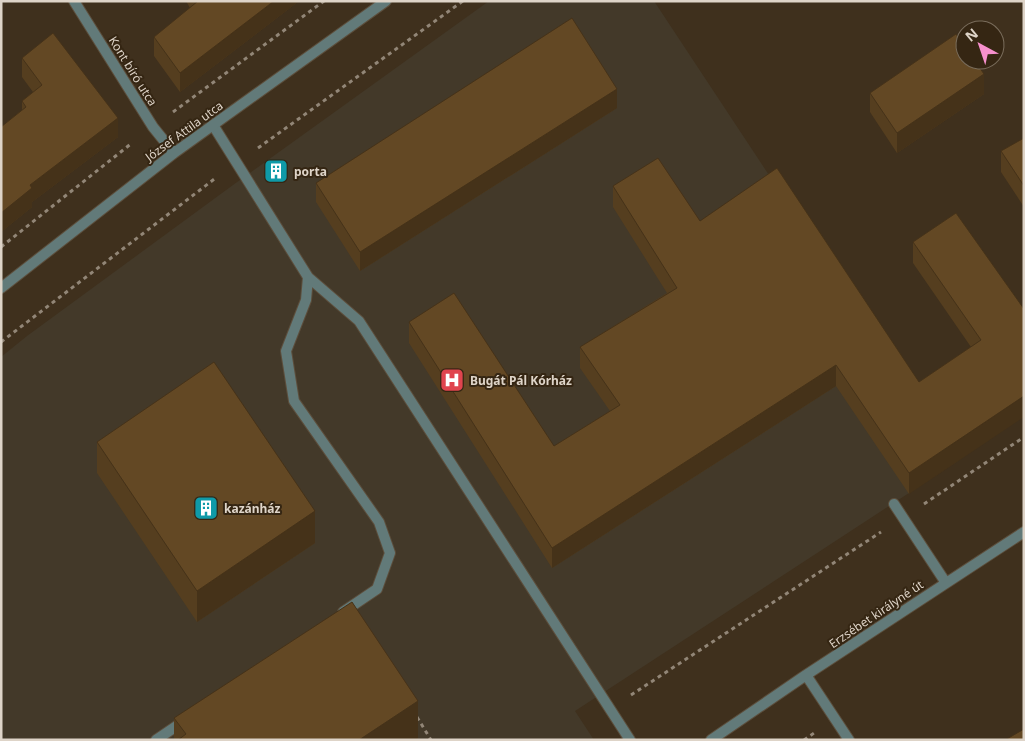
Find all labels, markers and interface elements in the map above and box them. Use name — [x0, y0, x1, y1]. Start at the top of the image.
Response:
north arrow — [955, 20, 1005, 70]
text: N — [961, 24, 982, 46]
street label: Kont bíró utca — [105, 33, 161, 109]
street label: József Attila utca — [141, 97, 226, 166]
building icon: porta — [263, 158, 289, 184]
place label: porta — [294, 163, 327, 180]
hospital icon: Bugát Pál Kórház — [439, 367, 465, 393]
place label: Bugát Pál Kórház — [470, 372, 572, 389]
building icon: kazánház — [193, 495, 219, 521]
place label: kazánház — [224, 500, 281, 517]
street label: Erzsébet királyné út — [825, 576, 927, 652]

